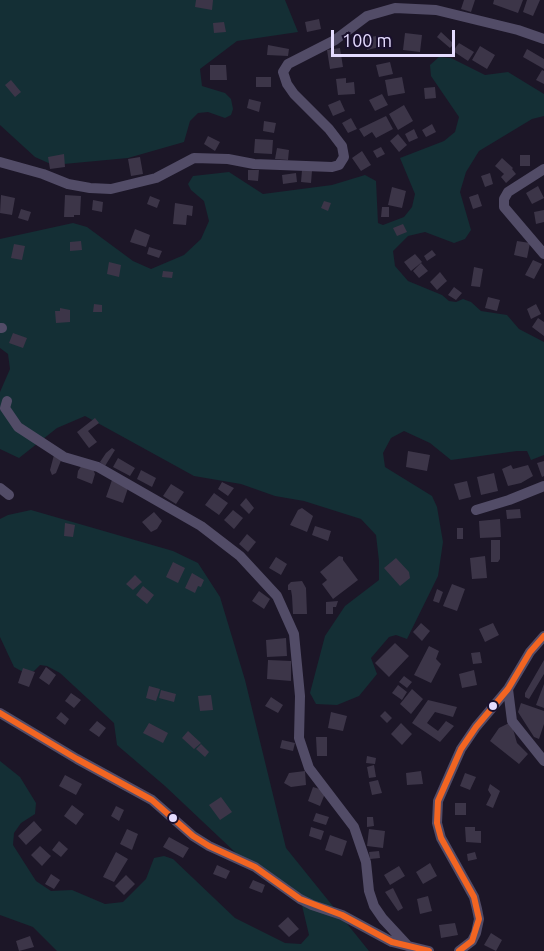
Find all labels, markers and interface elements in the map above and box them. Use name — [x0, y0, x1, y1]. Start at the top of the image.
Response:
scale bar — [334, 18, 458, 56]
text: 100 m — [342, 30, 392, 50]
unlabelled marker — [487, 700, 499, 712]
unlabelled marker — [167, 812, 179, 824]

